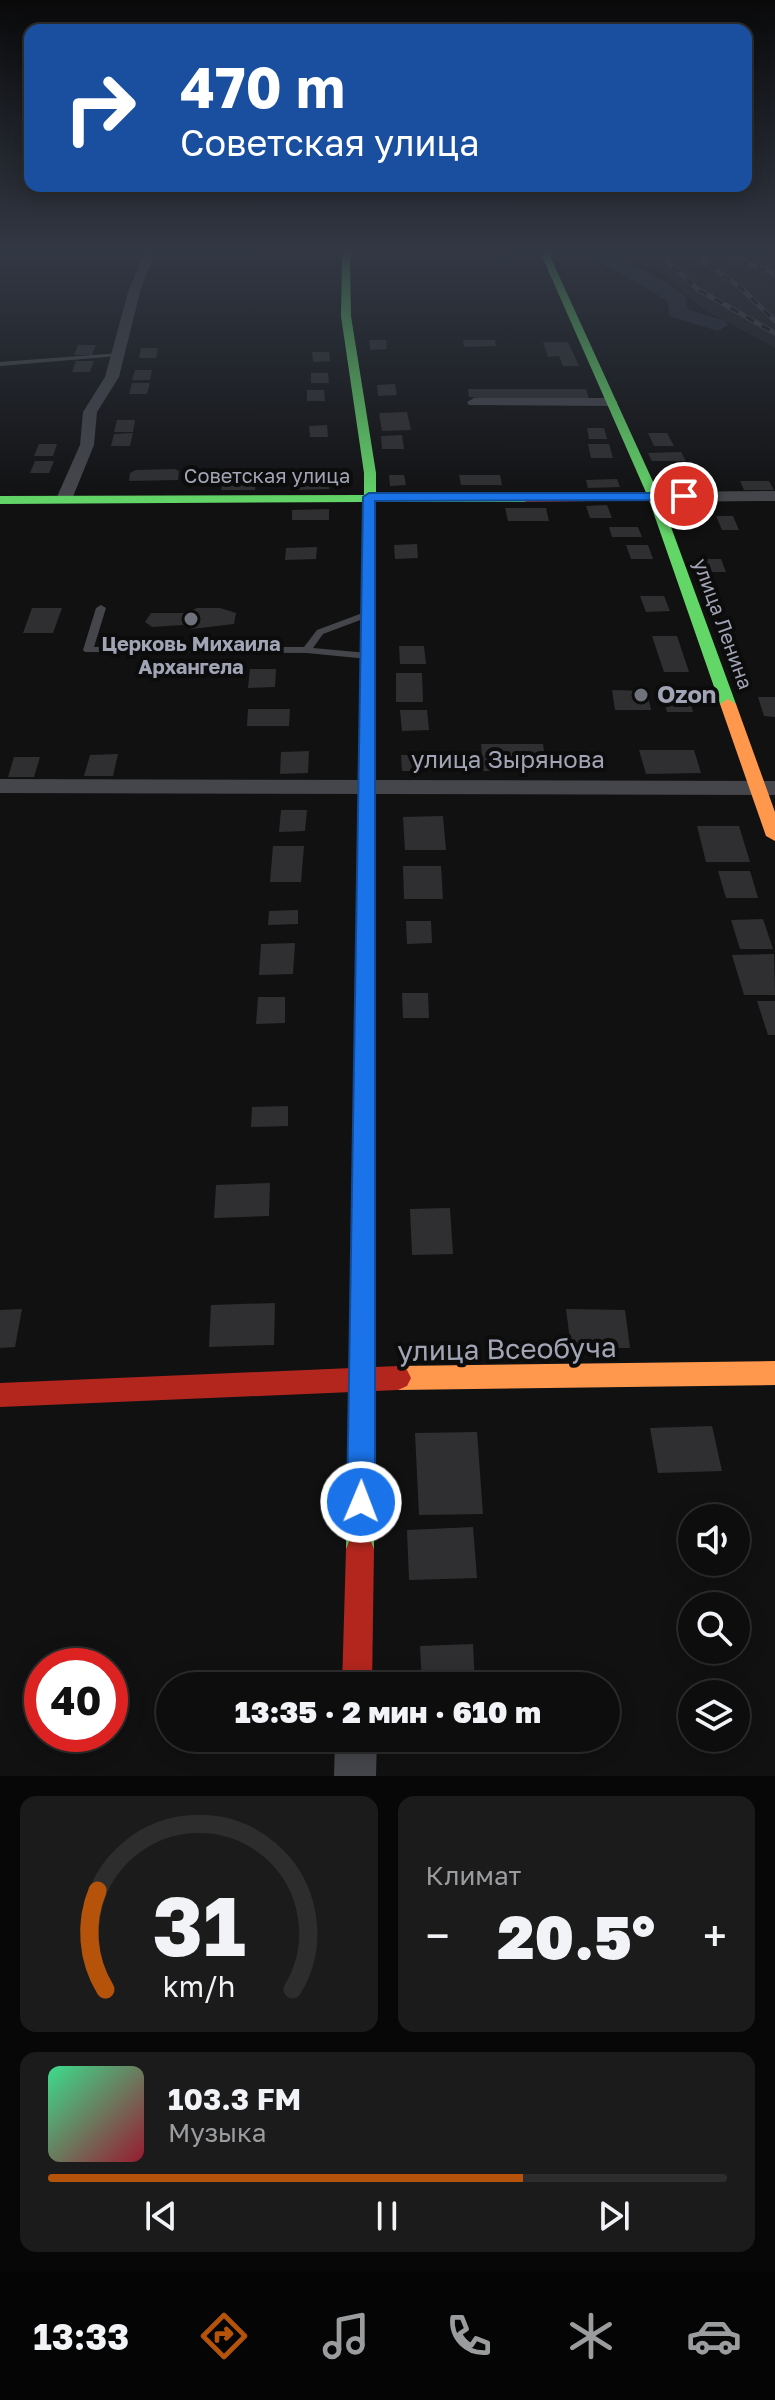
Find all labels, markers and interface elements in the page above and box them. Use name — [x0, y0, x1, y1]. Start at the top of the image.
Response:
text: 470 m — [180, 53, 345, 120]
icon: right — [48, 56, 152, 160]
text: Советская улица — [180, 121, 480, 164]
pin — [650, 462, 718, 530]
street label: Советская улица — [184, 463, 350, 487]
icon: arrive — [662, 474, 706, 518]
street label: улица Ленина — [689, 555, 759, 692]
marker: Церковь Михаила Архангела — [182, 610, 200, 628]
place label: Церковь Михаила Архангела — [101, 631, 281, 678]
place label: Ozon — [657, 679, 716, 708]
marker: Ozon — [632, 686, 650, 704]
street label: улица Зырянова — [411, 744, 605, 773]
street label: улица Всеобуча — [397, 1330, 617, 1367]
position arrow — [319, 1460, 403, 1544]
map controls — [678, 1504, 750, 1752]
button: sound — [678, 1504, 750, 1576]
button: search — [678, 1592, 750, 1664]
speed limit sign: 40 — [24, 1648, 128, 1752]
button: layers — [678, 1680, 750, 1752]
text: 13:35 · 2 мин · 610 m — [235, 1694, 541, 1730]
text: Климат — [426, 1860, 521, 1891]
text: 31 — [152, 1874, 246, 1974]
text: 20.5° — [497, 1900, 655, 1972]
text: − — [426, 1909, 450, 1962]
text: + — [703, 1909, 727, 1962]
text: km/h — [162, 1969, 235, 2003]
text: 103.3 FM — [168, 2081, 301, 2117]
text: Музыка — [168, 2117, 266, 2148]
icon: previous — [139, 2194, 183, 2238]
icon: pause — [365, 2194, 409, 2238]
icon: next — [592, 2194, 636, 2238]
icon: directions — [196, 2308, 252, 2364]
icon: music — [318, 2308, 374, 2364]
icon: phone — [441, 2308, 497, 2364]
icon: climate — [563, 2308, 619, 2364]
icon: car — [686, 2308, 742, 2364]
text: 13:33 — [33, 2315, 129, 2358]

